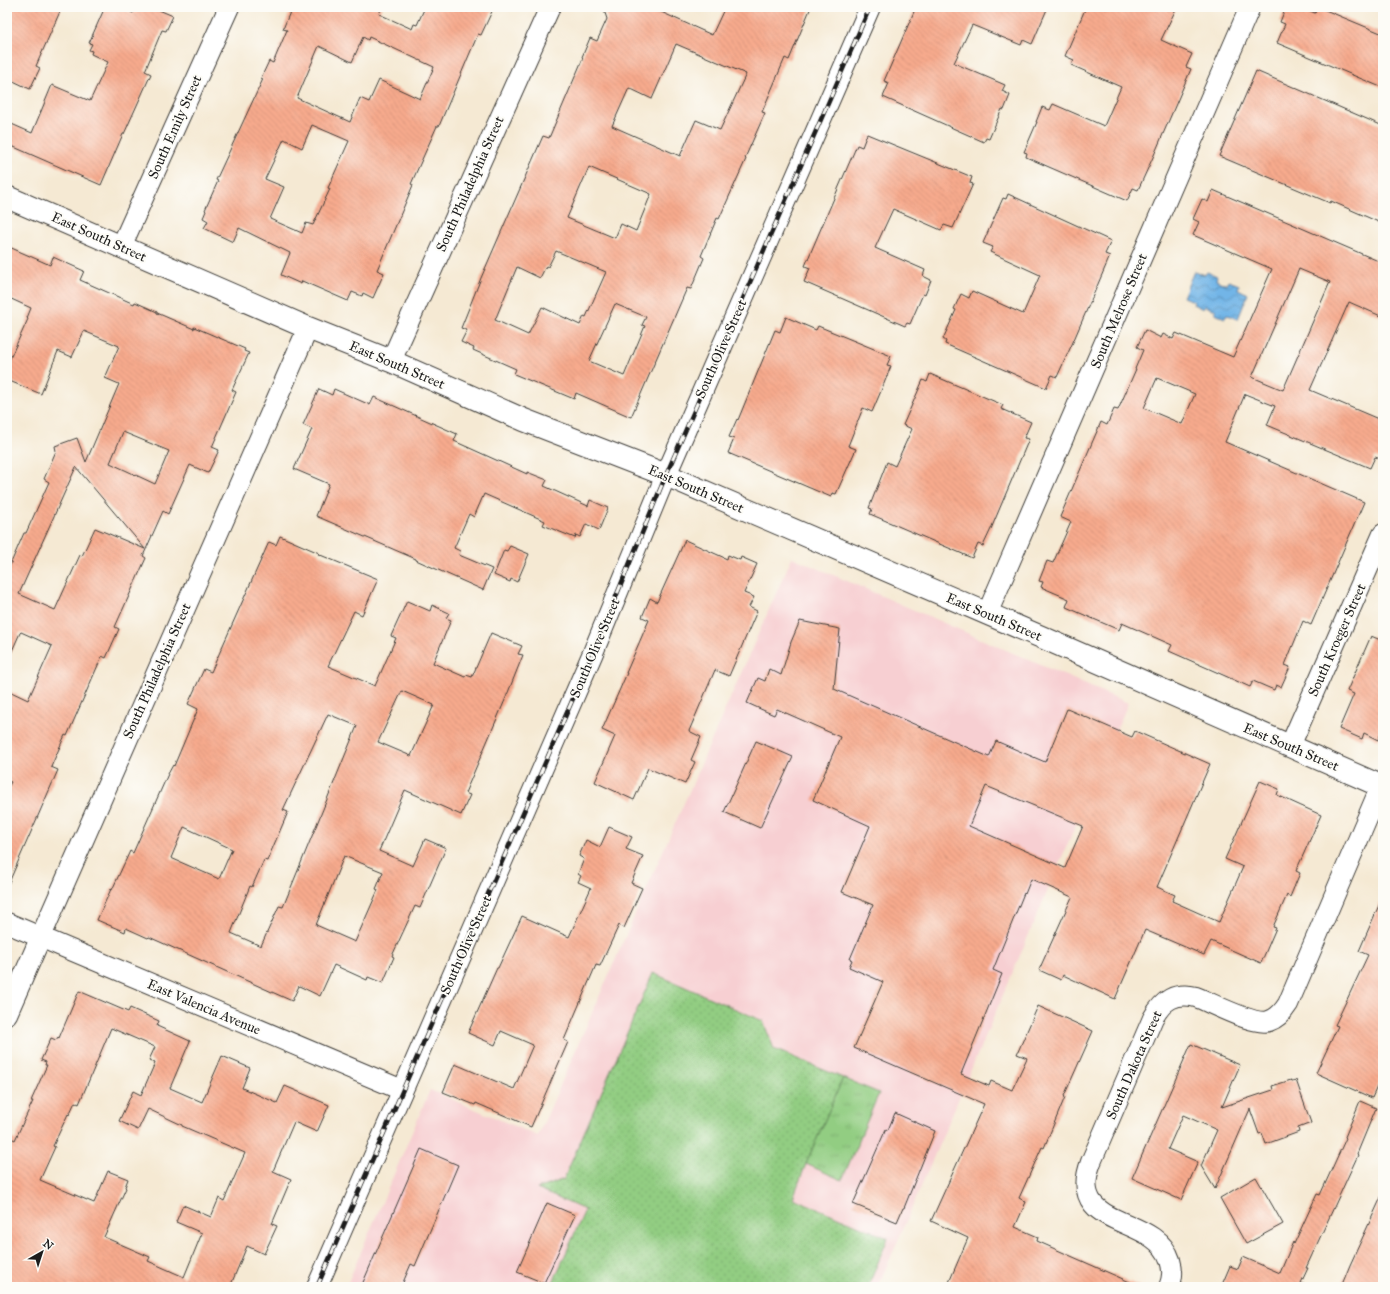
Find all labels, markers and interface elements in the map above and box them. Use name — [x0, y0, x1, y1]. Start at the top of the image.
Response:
street label: South Emily Street — [144, 72, 206, 182]
street label: South Philadelphia Street — [432, 114, 508, 254]
street label: East South Street — [49, 208, 149, 266]
street label: South Melrose Street — [1087, 251, 1151, 371]
street label: South Olive Street — [692, 297, 750, 401]
street label: East South Street — [347, 337, 447, 393]
street label: East South Street — [646, 461, 746, 517]
street label: South Kroeger Street — [1304, 581, 1370, 699]
street label: East South Street — [944, 589, 1044, 645]
street label: South Olive Street — [566, 596, 624, 700]
street label: South Philadelphia Street — [119, 601, 195, 741]
street label: East South Street — [1241, 719, 1341, 775]
street label: South Olive Street — [437, 893, 495, 997]
street label: East Valencia Avenue — [145, 975, 263, 1039]
street label: South Dakota Street — [1102, 1008, 1166, 1122]
north arrow — [22, 1232, 62, 1272]
text: N — [40, 1237, 56, 1253]

